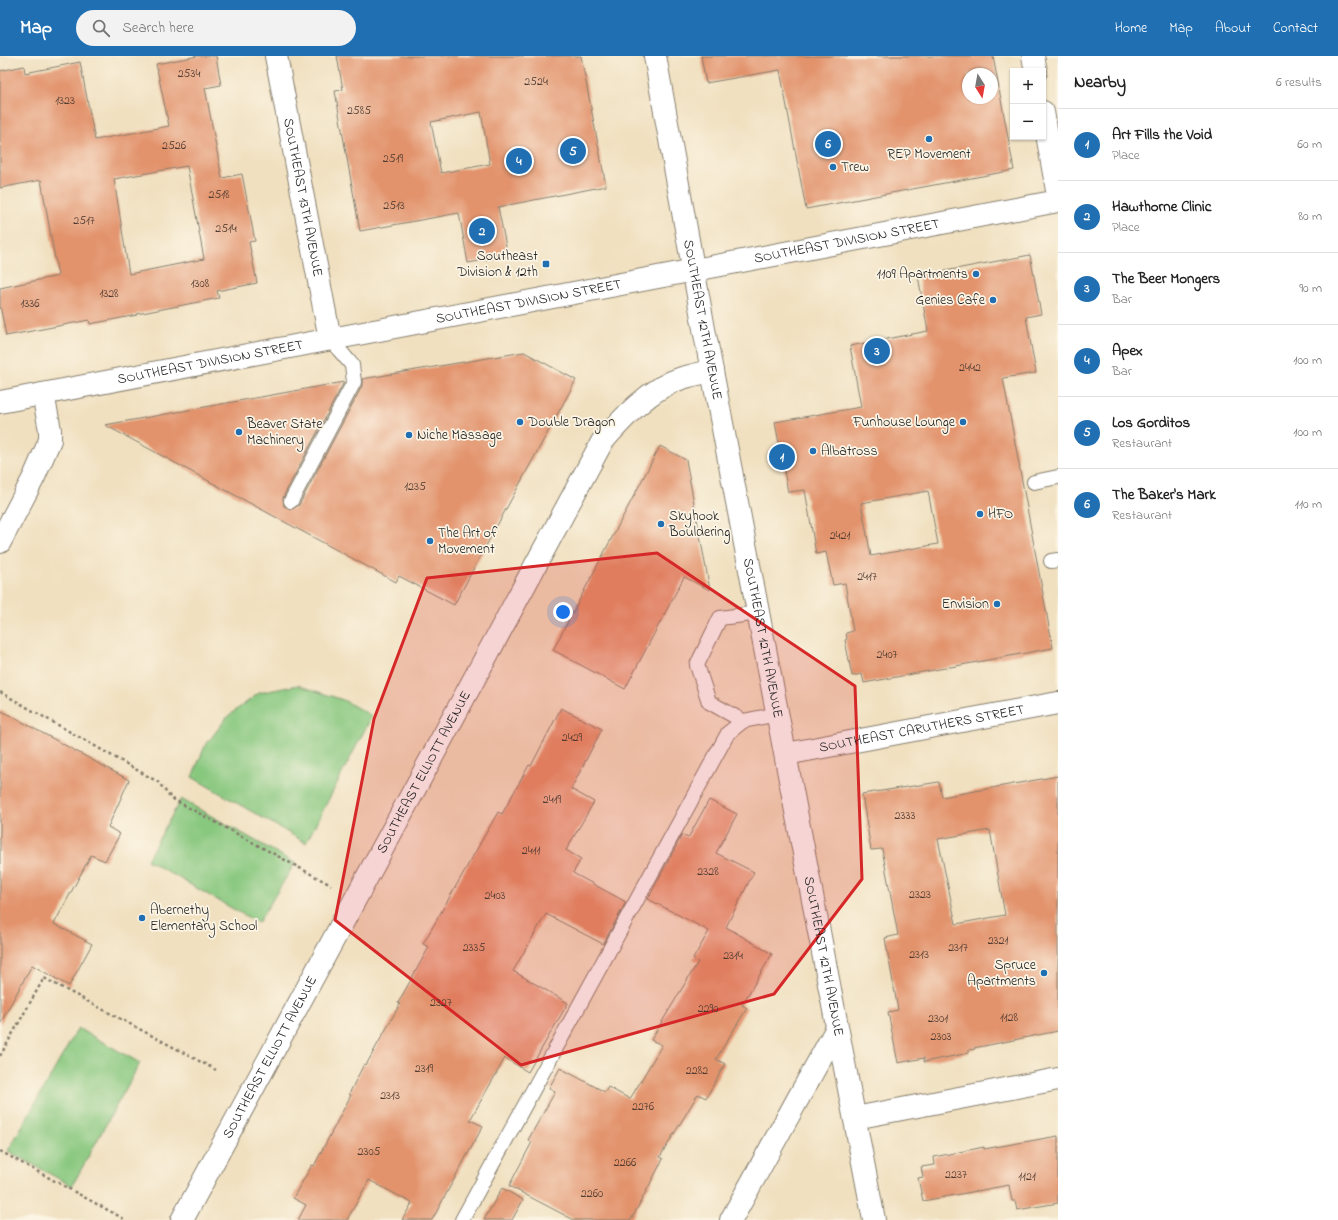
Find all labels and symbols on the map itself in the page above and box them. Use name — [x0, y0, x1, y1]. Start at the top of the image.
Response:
house number: 2534 — [178, 65, 200, 83]
north arrow — [962, 68, 998, 104]
house number: 2524 — [524, 73, 548, 91]
house number: 1323 — [55, 92, 75, 110]
house number: 2585 — [347, 102, 371, 120]
street label: SOUTHEAST 13TH AVENUE — [278, 116, 328, 279]
pin: 6 — [815, 129, 841, 159]
marker: REP Movement — [924, 134, 934, 144]
pin: 5 — [560, 136, 586, 166]
house number: 2526 — [162, 137, 187, 155]
place label: REP Movement — [887, 144, 971, 165]
pin: 4 — [506, 146, 532, 176]
house number: 2519 — [383, 150, 404, 168]
place label: Trew — [841, 157, 869, 178]
marker: Trew — [828, 162, 838, 172]
house number: 2518 — [208, 186, 230, 204]
house number: 2513 — [383, 197, 405, 215]
house number: 2517 — [73, 212, 95, 230]
street label: SOUTHEAST DIVISION STREET — [752, 213, 941, 269]
pin: 2 — [469, 216, 495, 246]
house number: 2514 — [215, 220, 237, 238]
street label: SOUTHEAST 12TH AVENUE — [678, 238, 728, 402]
place label: Southeast Division & 12th — [456, 246, 538, 283]
marker: Southeast Division & 12th — [541, 259, 551, 269]
place label: 1109 Apartments — [877, 264, 968, 285]
marker: 1109 Apartments — [971, 269, 981, 279]
street label: SOUTHEAST DIVISION STREET — [434, 274, 623, 330]
house number: 1308 — [191, 275, 210, 293]
house number: 1328 — [99, 285, 119, 303]
place label: Genies Cafe — [916, 290, 986, 311]
house number: 1336 — [20, 295, 40, 313]
marker: Genies Cafe — [988, 295, 998, 305]
street label: SOUTHEAST DIVISION STREET — [116, 334, 305, 390]
pin: 3 — [864, 336, 890, 366]
house number: 2442 — [959, 359, 981, 377]
place label: Double Dragon — [527, 412, 615, 434]
place label: Funhouse Lounge — [852, 412, 956, 434]
place label: Beaver State Machinery — [246, 414, 323, 452]
marker: Double Dragon — [515, 417, 525, 427]
marker: Funhouse Lounge — [958, 417, 968, 427]
place label: Niche Massage — [417, 425, 503, 447]
marker: Beaver State Machinery — [234, 427, 244, 437]
marker: Niche Massage — [404, 430, 414, 440]
place label: Albatross — [821, 441, 878, 462]
pin: 1 — [769, 442, 795, 472]
marker: Albatross — [808, 446, 818, 456]
house number: 1235 — [404, 478, 426, 496]
place label: HFO — [988, 504, 1013, 525]
place label: Skyhook Bouldering — [668, 506, 730, 544]
marker: HFO — [975, 509, 985, 519]
marker: Skyhook Bouldering — [656, 519, 666, 529]
place label: The Art of Movement — [438, 523, 498, 560]
house number: 2421 — [830, 527, 851, 545]
marker: The Art of Movement — [425, 536, 435, 546]
street label: SOUTHEAST 12TH AVENUE — [737, 556, 789, 720]
house number: 2417 — [857, 568, 877, 586]
place label: Envision — [942, 594, 989, 615]
marker: Envision — [992, 599, 1002, 609]
your location — [553, 602, 573, 622]
house number: 2407 — [876, 646, 898, 664]
street label: SOUTHEAST ELLIOTT AVENUE — [371, 687, 476, 857]
street label: SOUTHEAST CARUTHERS STREET — [817, 699, 1026, 758]
house number: 2429 — [562, 729, 583, 747]
house number: 2419 — [543, 791, 562, 809]
house number: 2333 — [895, 807, 915, 825]
house number: 2411 — [522, 842, 540, 860]
house number: 2328 — [697, 863, 719, 881]
street label: SOUTHEAST 12TH AVENUE — [798, 875, 849, 1038]
house number: 2323 — [909, 886, 931, 904]
house number: 2403 — [484, 887, 506, 905]
place label: Abernethy Elementary School — [150, 900, 257, 938]
marker: Abernethy Elementary School — [137, 913, 147, 923]
house number: 2321 — [988, 932, 1009, 950]
house number: 2335 — [463, 939, 486, 957]
house number: 2317 — [948, 939, 968, 957]
house number: 2313 — [909, 946, 929, 964]
house number: 2314 — [723, 947, 743, 965]
place label: Spruce Apartments — [967, 955, 1037, 992]
marker: Spruce Apartments — [1039, 968, 1049, 978]
street label: SOUTHEAST ELLIOTT AVENUE — [217, 972, 322, 1142]
house number: 2327 — [430, 994, 452, 1012]
house number: 2290 — [698, 1000, 718, 1018]
house number: 1128 — [1000, 1009, 1019, 1027]
house number: 2301 — [928, 1010, 948, 1028]
house number: 2303 — [930, 1028, 952, 1046]
house number: 2319 — [415, 1060, 434, 1078]
house number: 2282 — [686, 1062, 708, 1080]
house number: 2313 — [380, 1087, 400, 1105]
house number: 2276 — [632, 1098, 655, 1116]
house number: 2305 — [358, 1143, 381, 1161]
house number: 2266 — [614, 1154, 637, 1172]
house number: 2237 — [945, 1166, 967, 1184]
house number: 1121 — [1018, 1168, 1036, 1186]
house number: 2260 — [581, 1185, 603, 1203]

